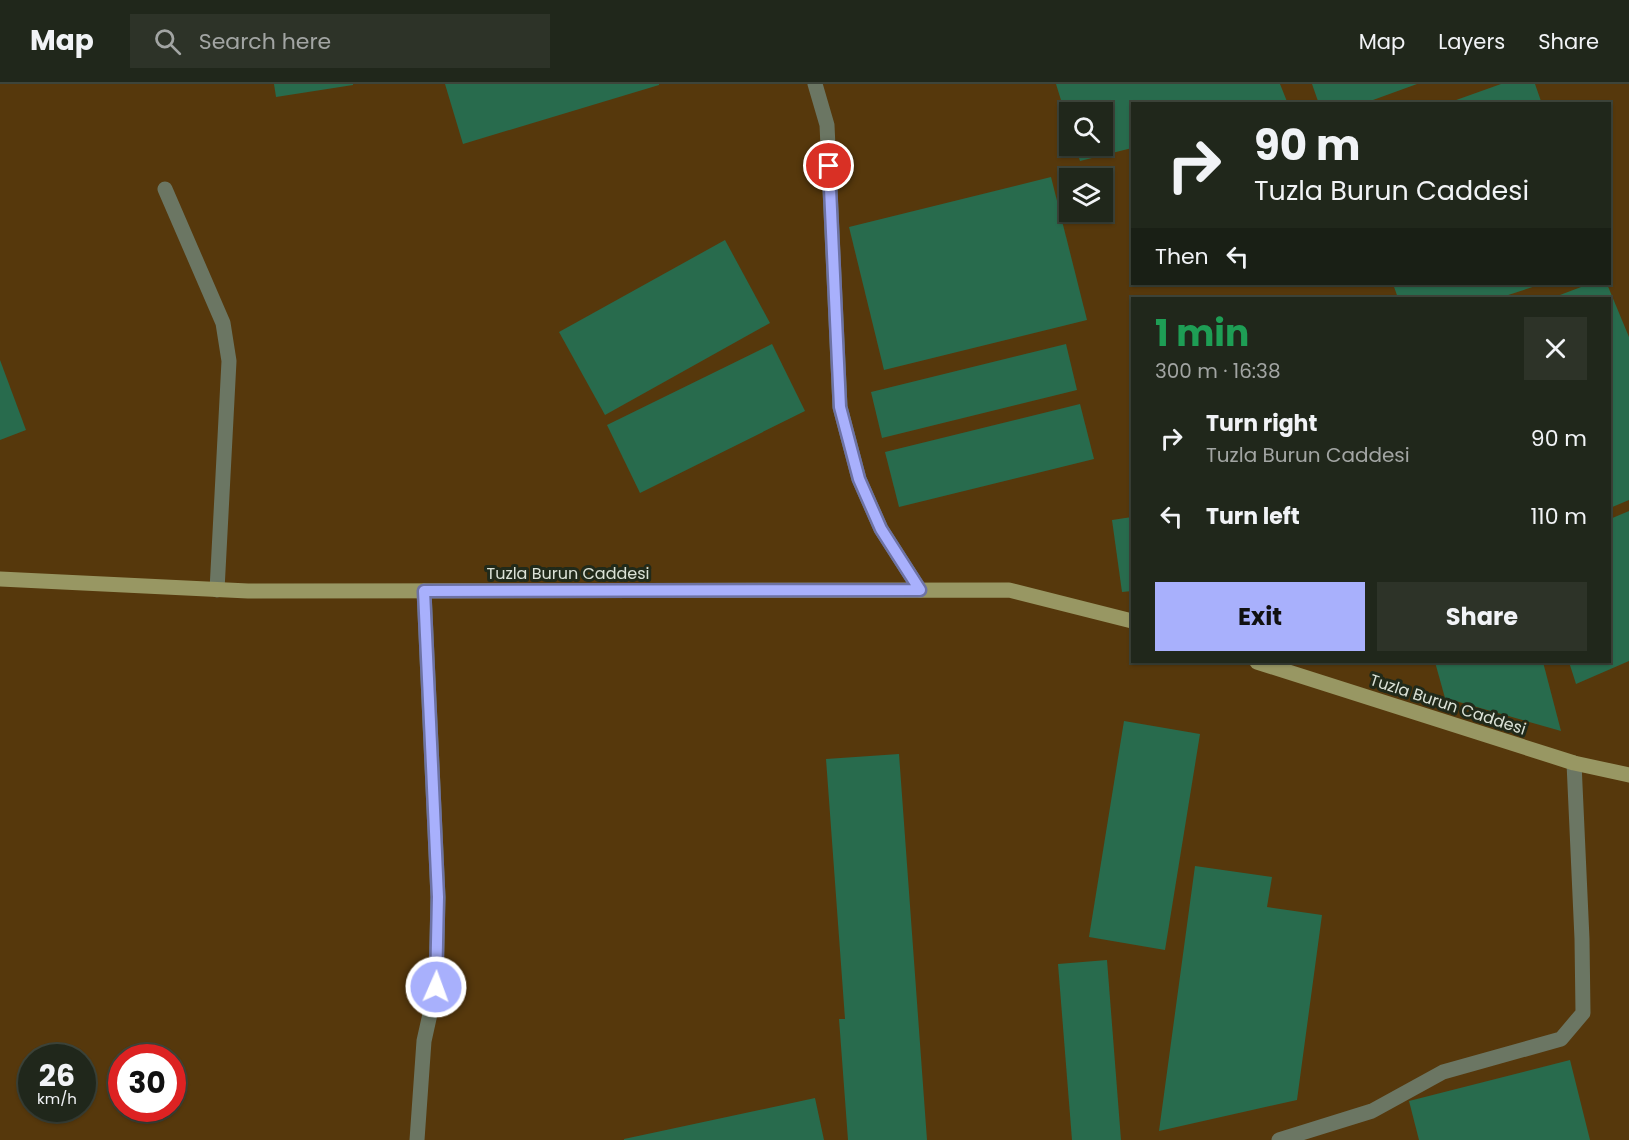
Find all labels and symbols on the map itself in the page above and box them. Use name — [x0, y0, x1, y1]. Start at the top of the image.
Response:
pin — [803, 140, 854, 191]
street label: Tuzla Burun Caddesi — [487, 562, 649, 585]
street label: Tuzla Burun Caddesi — [1367, 668, 1529, 741]
position arrow — [404, 955, 468, 1019]
speed limit sign: 30 — [108, 1044, 186, 1122]

